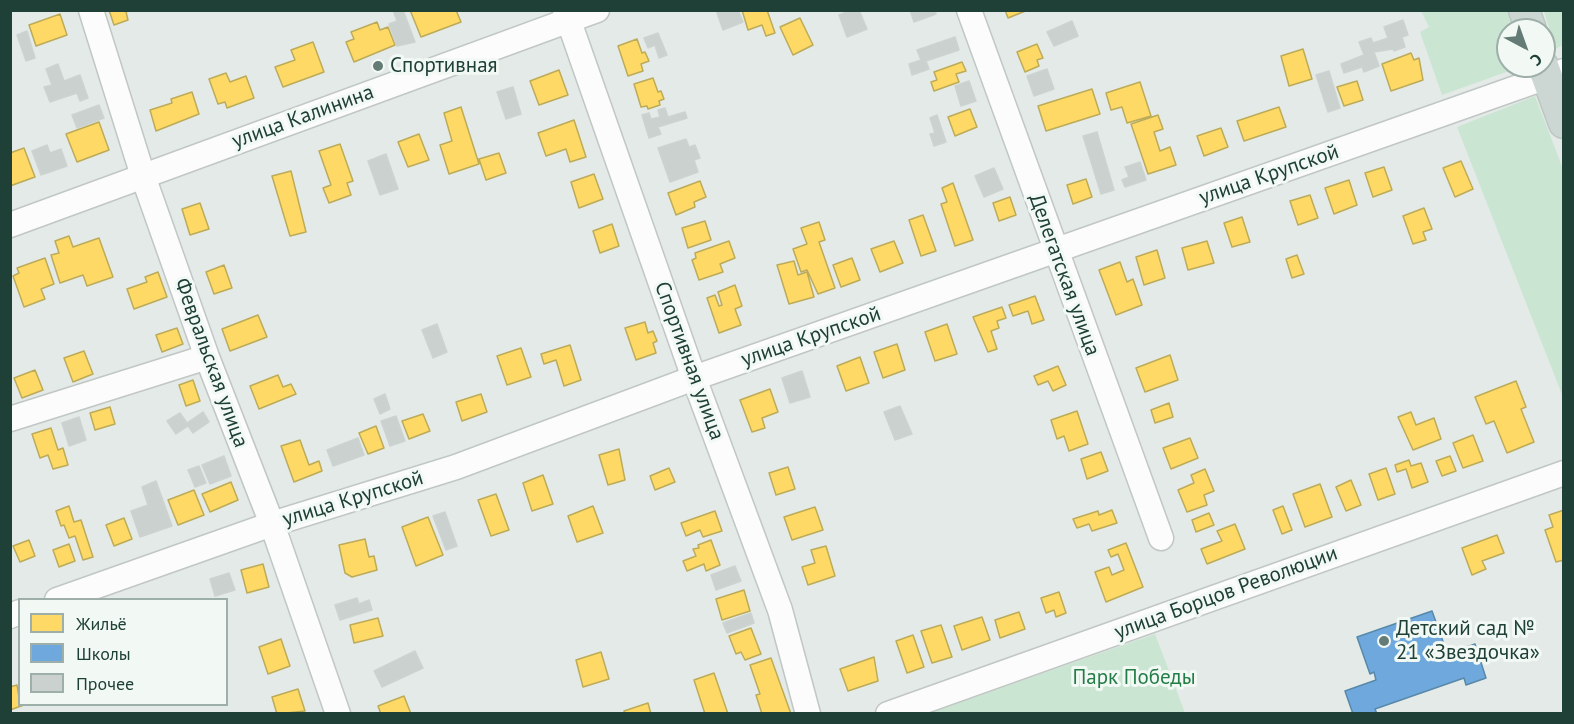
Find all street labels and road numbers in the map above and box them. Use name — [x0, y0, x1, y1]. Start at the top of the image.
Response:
street label: улица Калинина — [229, 80, 377, 154]
street label: улица Крупской — [1196, 139, 1342, 211]
street label: Делегатская улица — [1023, 191, 1105, 359]
street label: Февральская улица — [169, 275, 253, 451]
street label: Спортивная улица — [649, 278, 729, 444]
street label: улица Крупской — [738, 301, 884, 373]
street label: улица Крупской — [280, 466, 426, 532]
street label: улица Борцов Революции — [1111, 541, 1341, 645]

